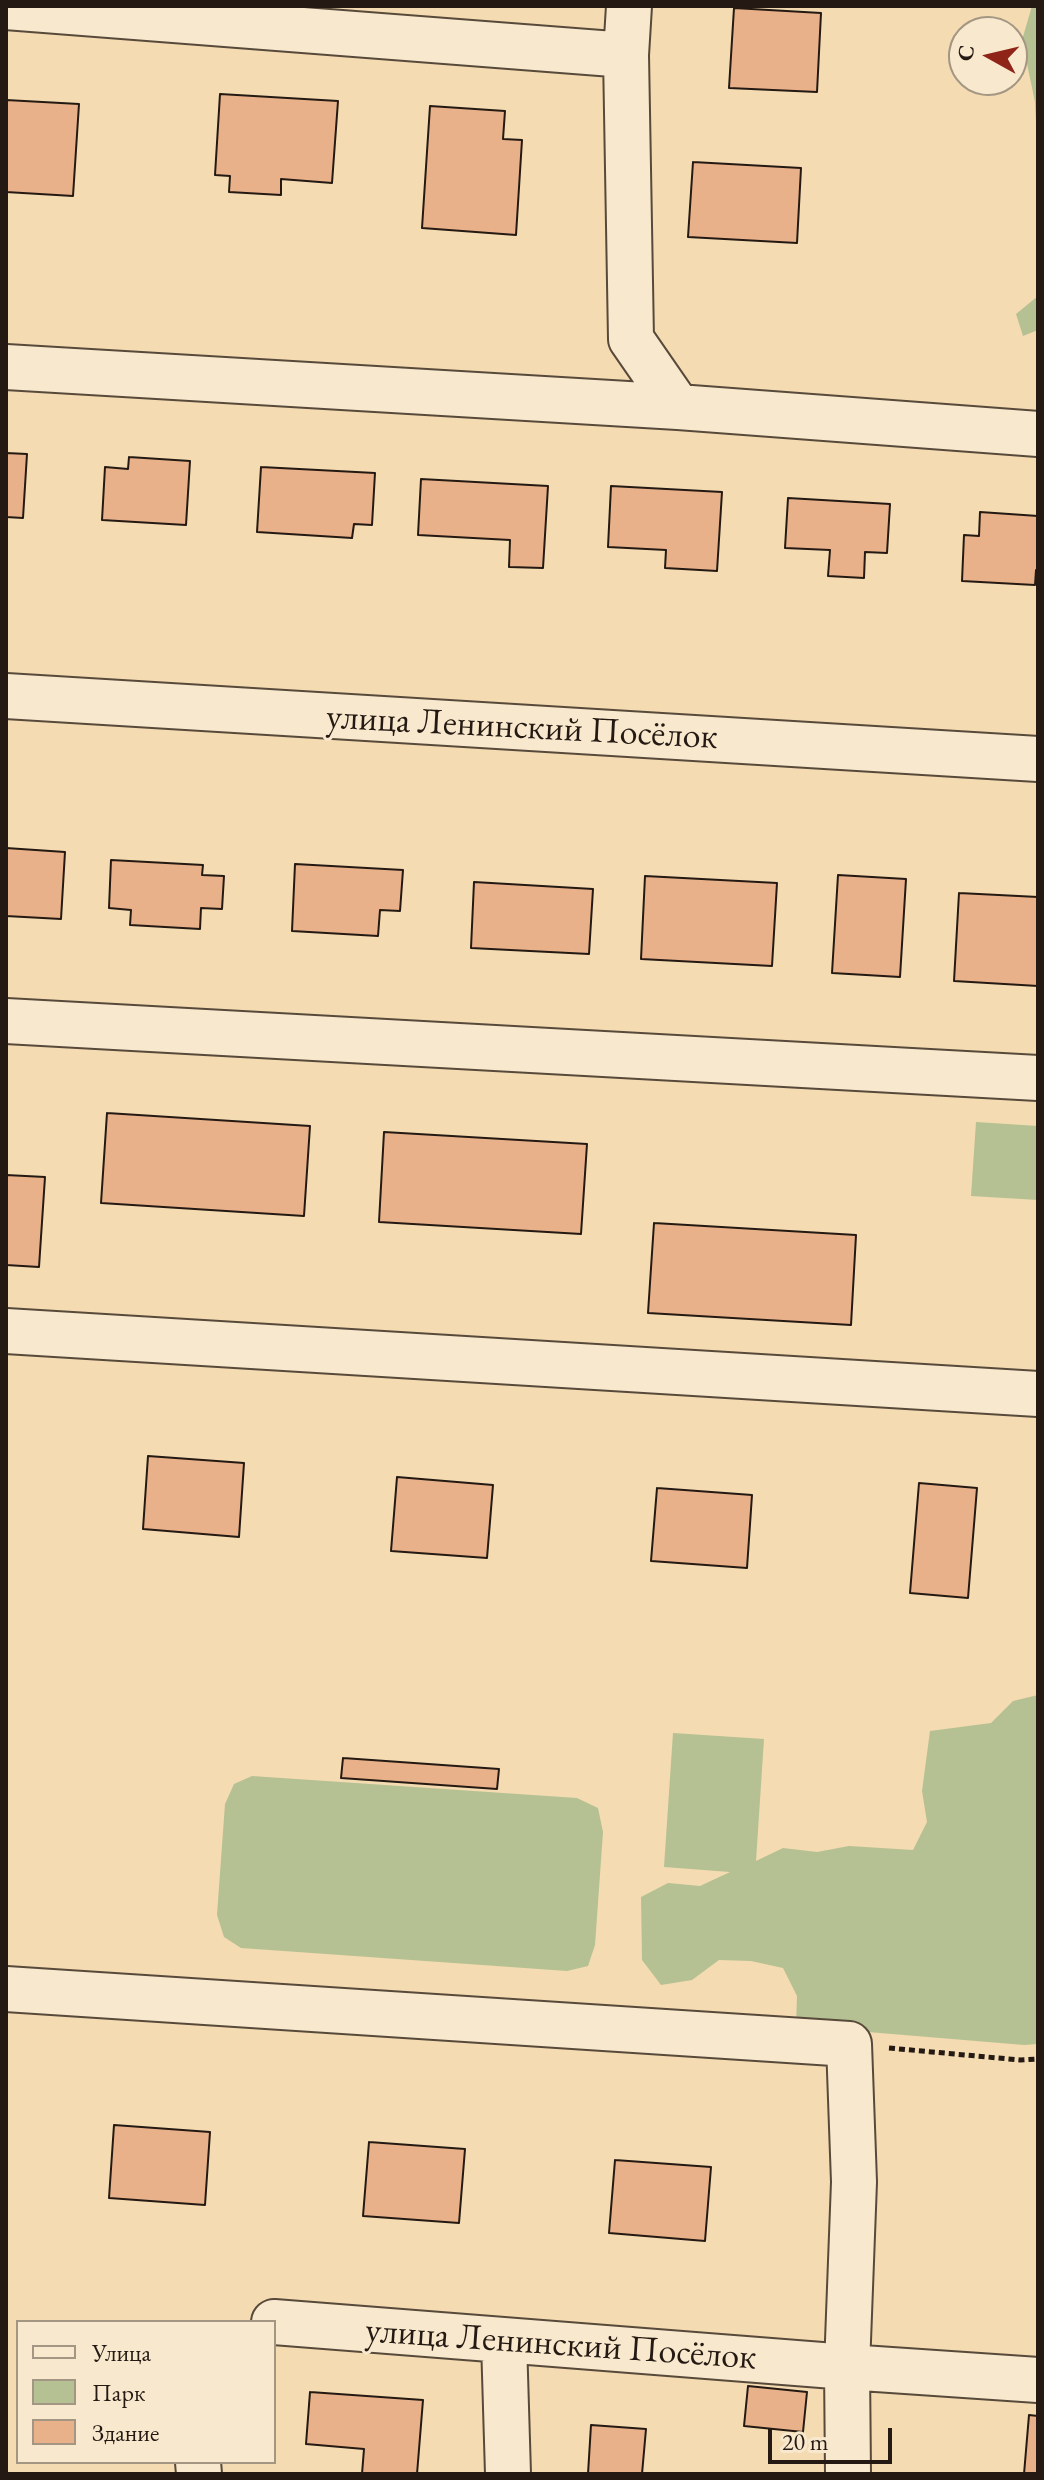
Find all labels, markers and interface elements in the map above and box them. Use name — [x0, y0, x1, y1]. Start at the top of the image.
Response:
north arrow — [948, 16, 1028, 96]
text: С — [950, 43, 981, 63]
street label: улица Ленинский Посёлок — [325, 696, 719, 760]
street label: улица Ленинский Посёлок — [364, 2310, 758, 2380]
legend — [16, 2320, 276, 2464]
text: Улица — [92, 2337, 151, 2368]
text: Парк — [92, 2377, 145, 2408]
scale bar — [772, 2412, 896, 2462]
text: Здание — [92, 2417, 159, 2448]
text: 20 m — [782, 2426, 829, 2457]

